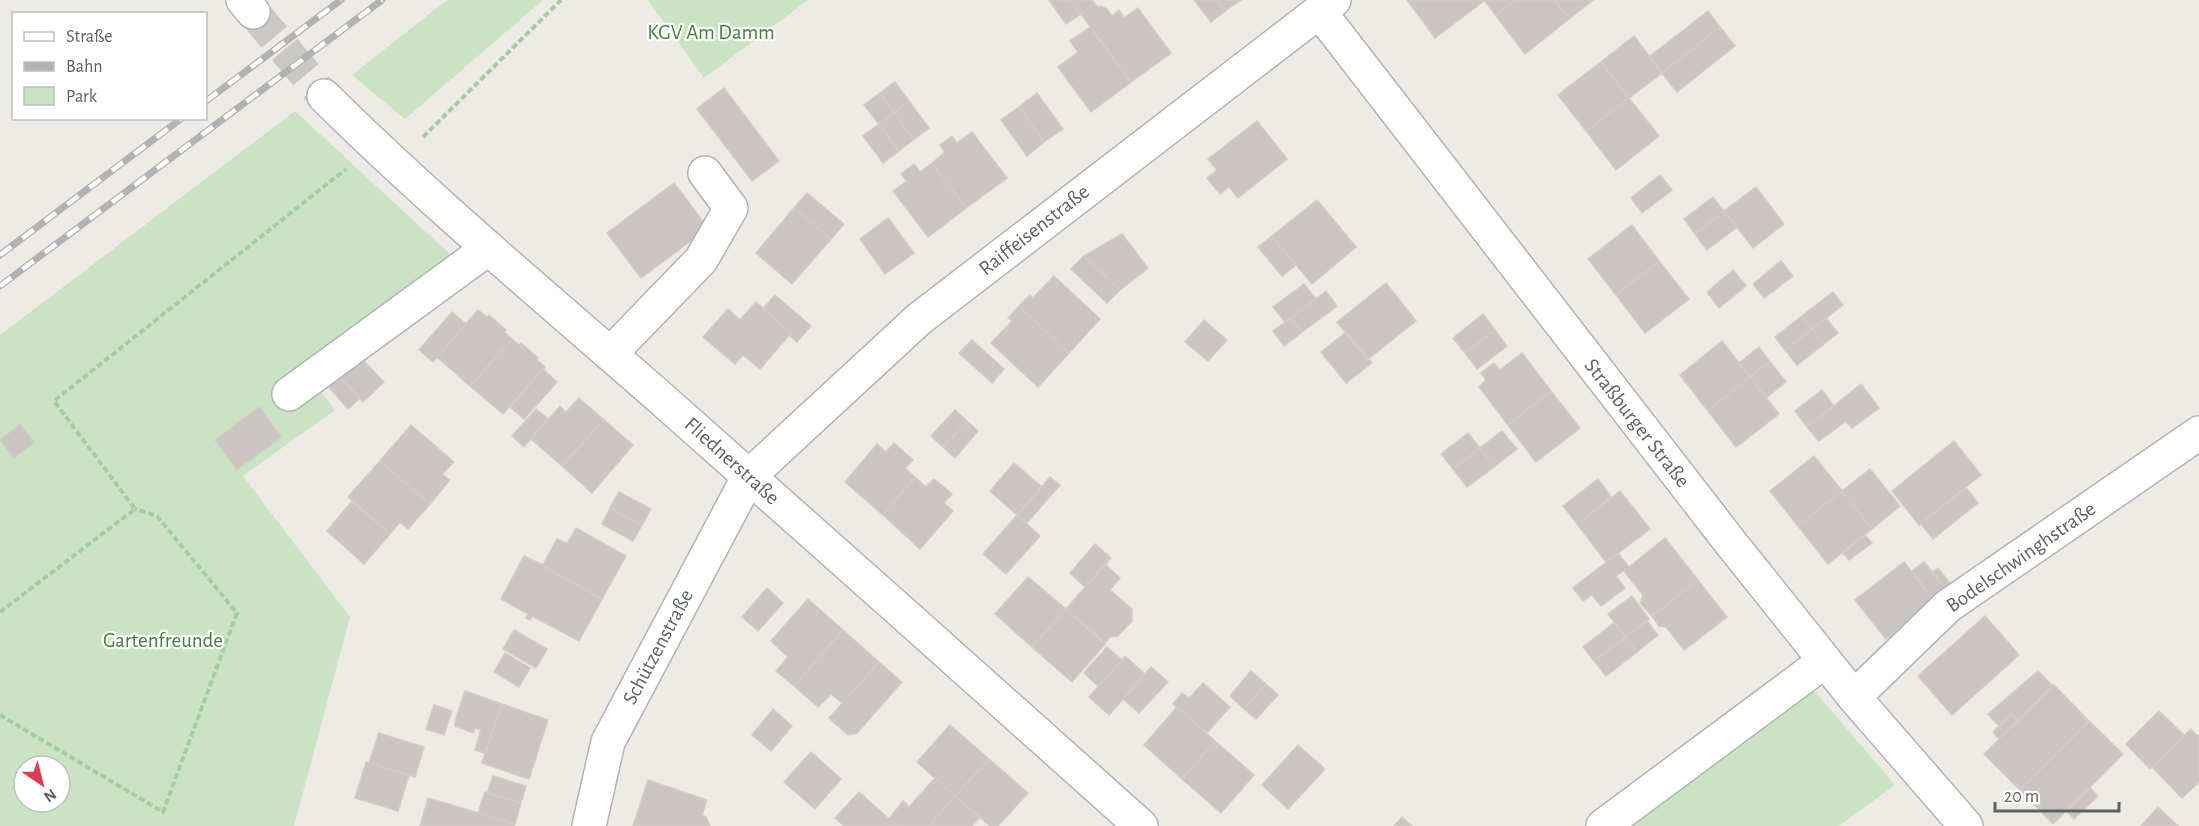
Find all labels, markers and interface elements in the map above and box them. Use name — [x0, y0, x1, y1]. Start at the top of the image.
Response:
legend — [12, 12, 207, 120]
park label: KGV Am Damm — [647, 22, 775, 43]
text: Straße — [66, 28, 112, 46]
text: Bahn — [66, 58, 102, 76]
text: Park — [66, 88, 98, 106]
street label: Raiffeisenstraße — [975, 181, 1093, 279]
street label: Straßburger Straße — [1580, 355, 1694, 491]
street label: Fliednerstraße — [681, 413, 783, 509]
street label: Bodelschwinghstraße — [1943, 498, 2099, 616]
street label: Schützenstraße — [619, 586, 697, 708]
park label: Gartenfreunde — [103, 630, 223, 651]
north arrow — [12, 754, 72, 814]
scale bar — [1995, 775, 2120, 813]
text: N — [41, 786, 59, 805]
text: 20 m — [2004, 788, 2039, 806]

